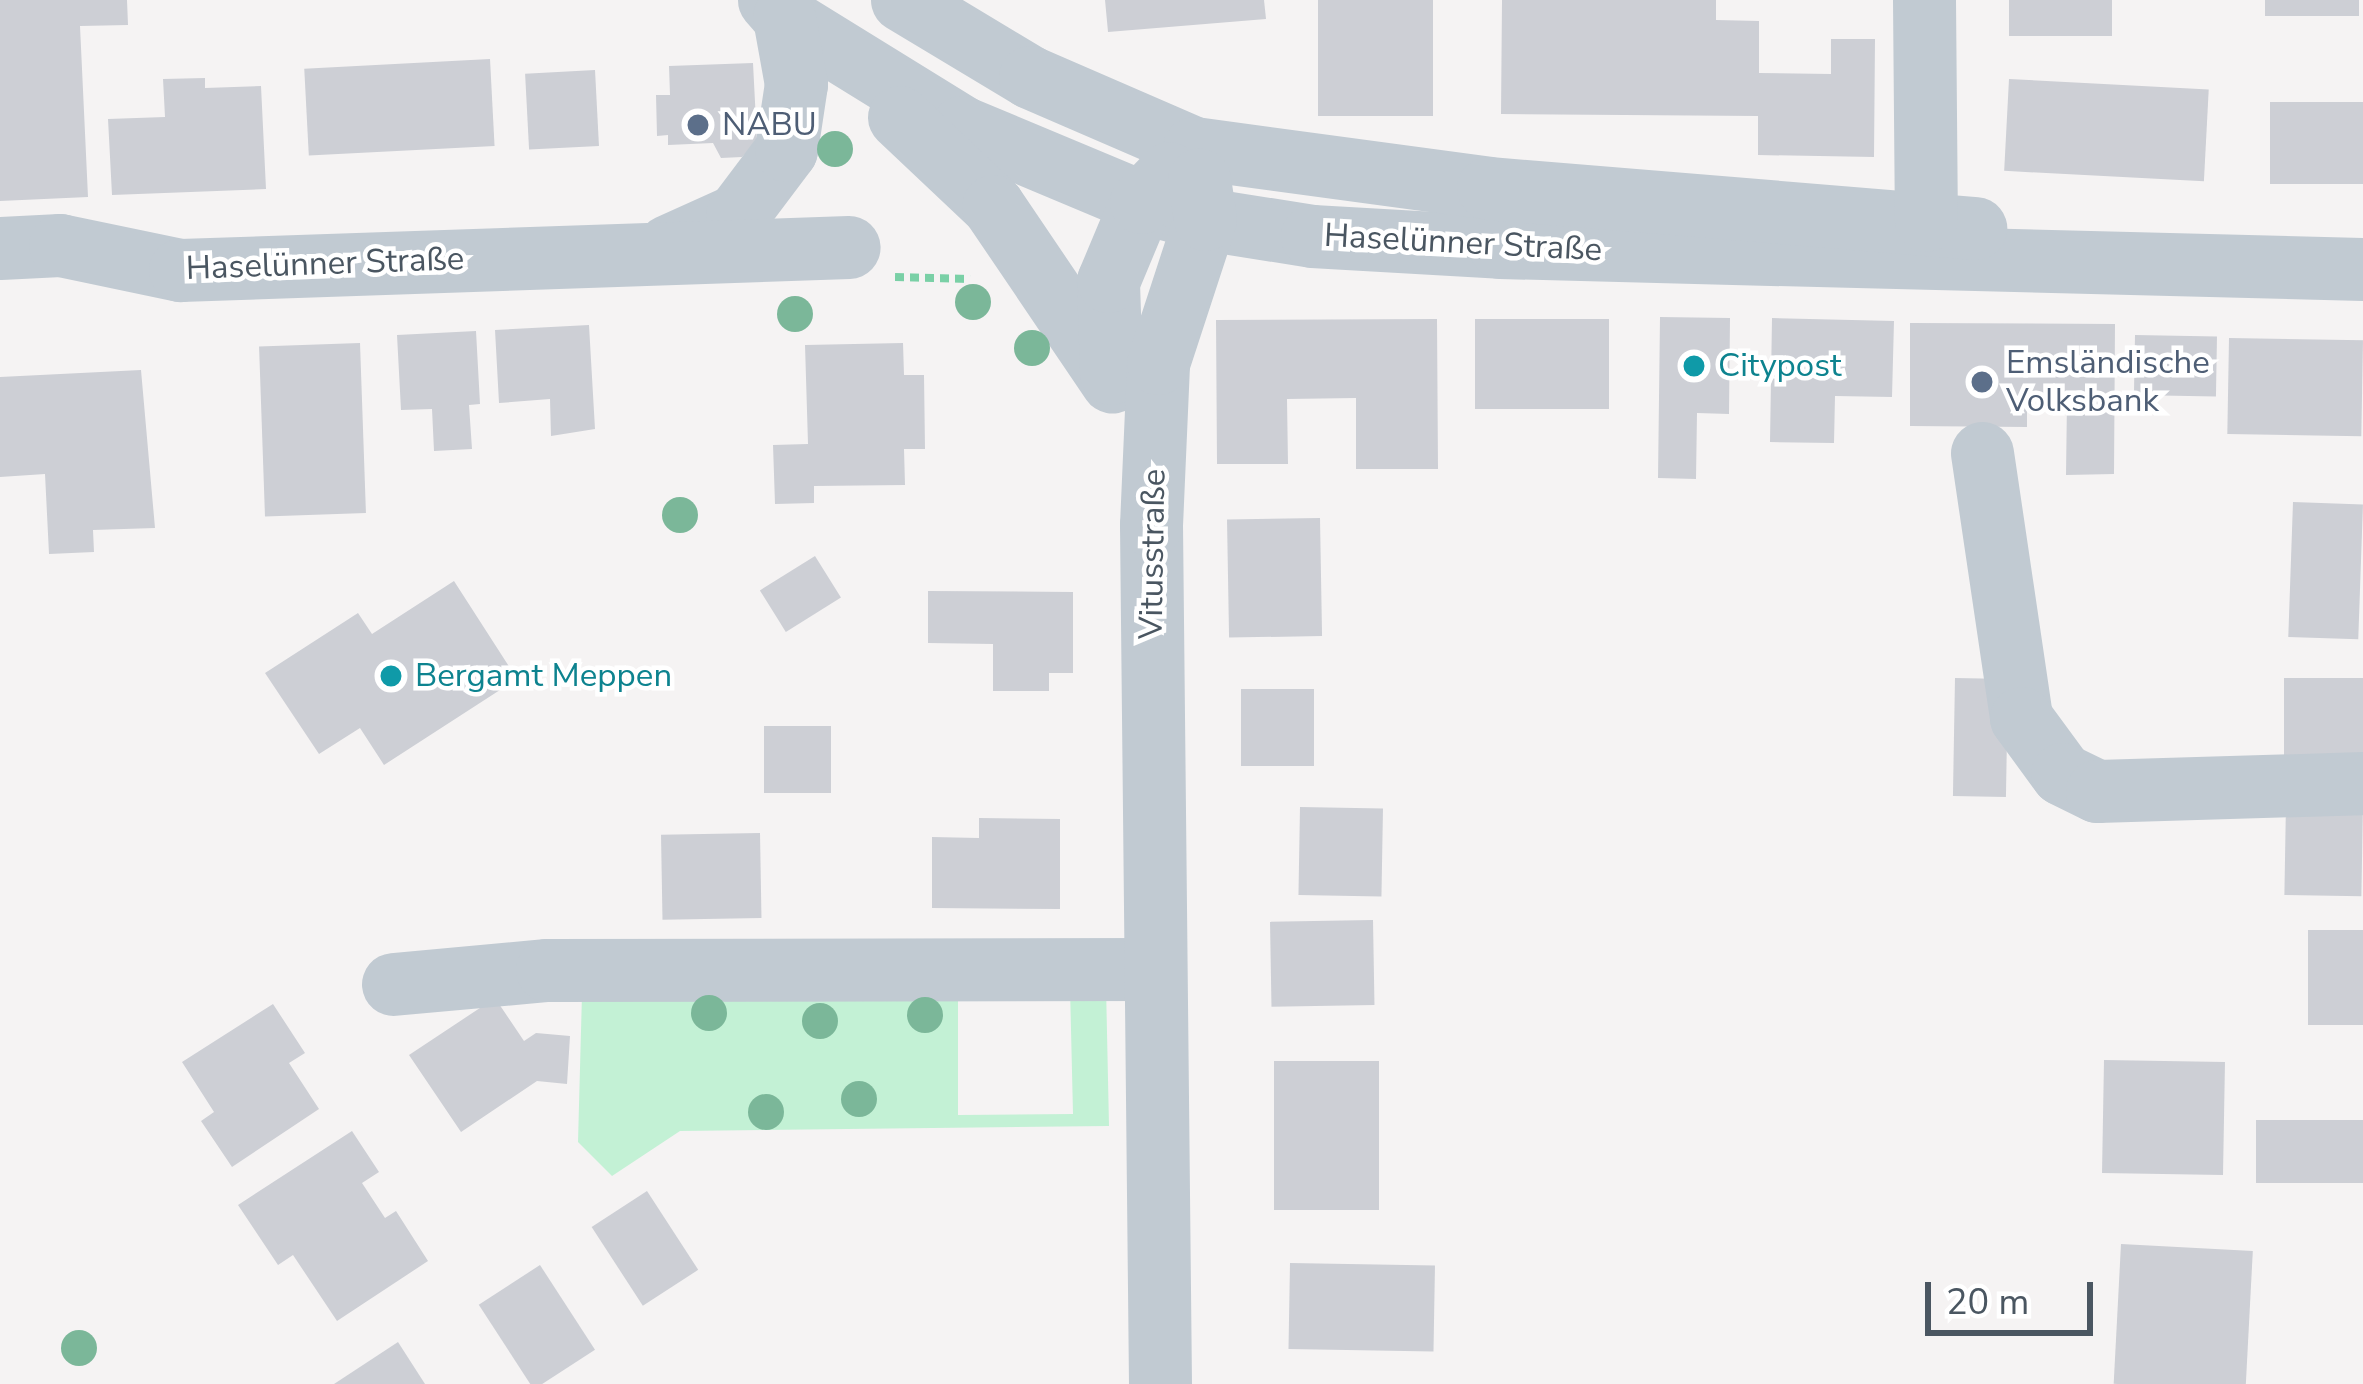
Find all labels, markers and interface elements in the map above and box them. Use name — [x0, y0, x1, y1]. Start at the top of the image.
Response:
place label: NABU — [722, 105, 817, 145]
marker: NABU — [685, 112, 711, 138]
street label: Haselünner Straße — [1323, 216, 1603, 270]
street label: Haselünner Straße — [185, 239, 465, 289]
place label: Emsländische Volksbank — [2006, 343, 2210, 421]
place label: Citypost — [1718, 346, 1841, 386]
marker: Citypost — [1681, 353, 1707, 379]
marker: Emsländische Volksbank — [1969, 369, 1995, 395]
street label: Vitusstraße — [1132, 468, 1174, 640]
place label: Bergamt Meppen — [415, 656, 672, 696]
marker: Bergamt Meppen — [378, 663, 404, 689]
scale bar — [1931, 1258, 2099, 1332]
text: 20 m — [1946, 1278, 2029, 1327]

